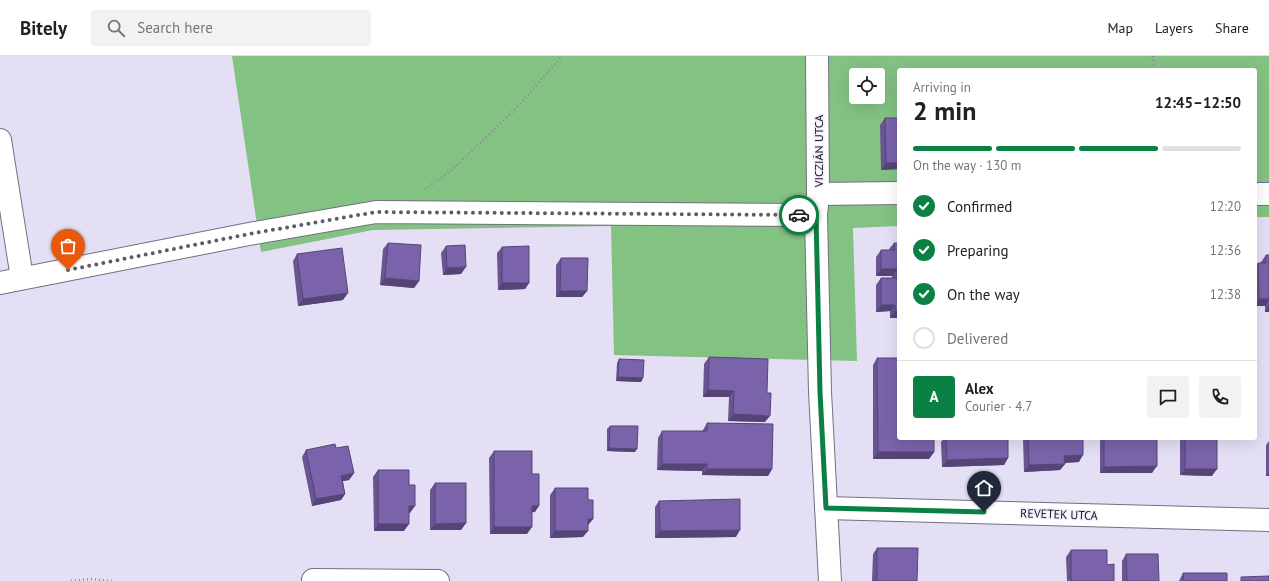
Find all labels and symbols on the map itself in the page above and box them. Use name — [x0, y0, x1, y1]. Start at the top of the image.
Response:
street label: VICZIÁN UTCA — [811, 115, 826, 188]
courier — [779, 195, 819, 235]
pin — [51, 229, 85, 270]
pin — [967, 471, 1001, 512]
street label: REVETEK UTCA — [1020, 505, 1098, 523]

